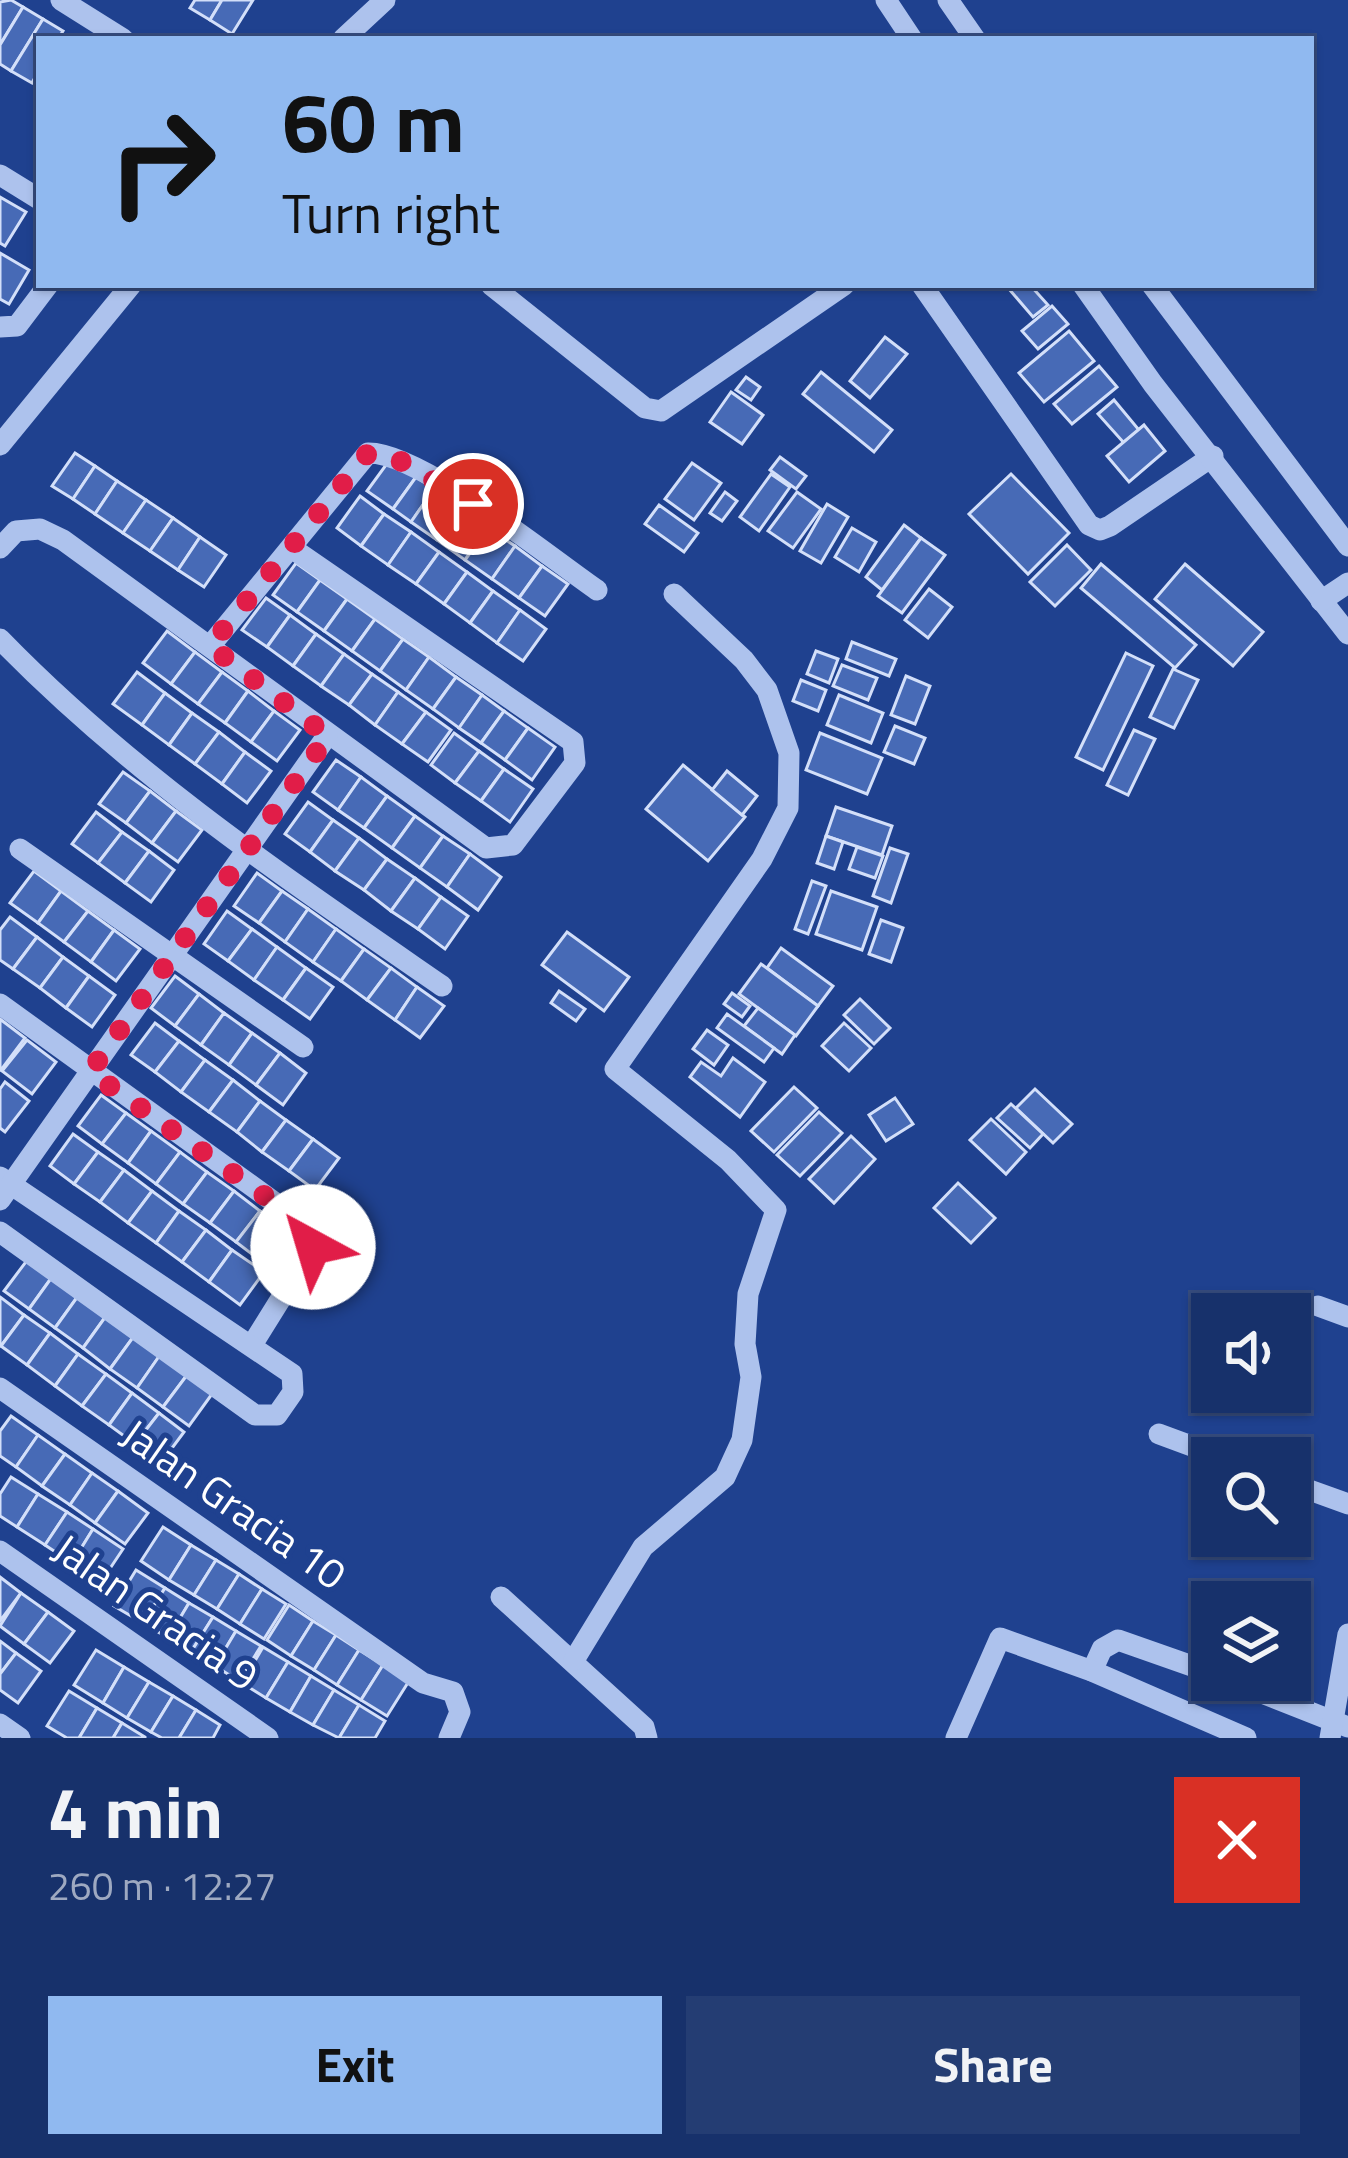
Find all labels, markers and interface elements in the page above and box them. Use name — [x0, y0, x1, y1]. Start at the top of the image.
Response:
text: 60 m — [282, 57, 465, 185]
icon: right — [84, 84, 240, 240]
text: Turn right — [282, 172, 500, 254]
pin — [422, 453, 524, 555]
icon: arrive — [440, 471, 506, 537]
position arrow — [250, 1184, 376, 1310]
map controls — [1191, 1293, 1311, 1701]
button: sound — [1191, 1293, 1311, 1413]
street label: Jalan Gracia 10 — [109, 1402, 360, 1605]
button: search — [1191, 1437, 1311, 1557]
street label: Jalan Gracia 9 — [41, 1517, 273, 1706]
button: layers — [1191, 1581, 1311, 1701]
text: 4 min — [48, 1756, 223, 1866]
button: close — [1174, 1777, 1300, 1903]
text: 260 m · 12:27 — [48, 1856, 276, 1915]
button: Exit — [48, 1996, 662, 2134]
button: Share — [686, 1996, 1300, 2134]

